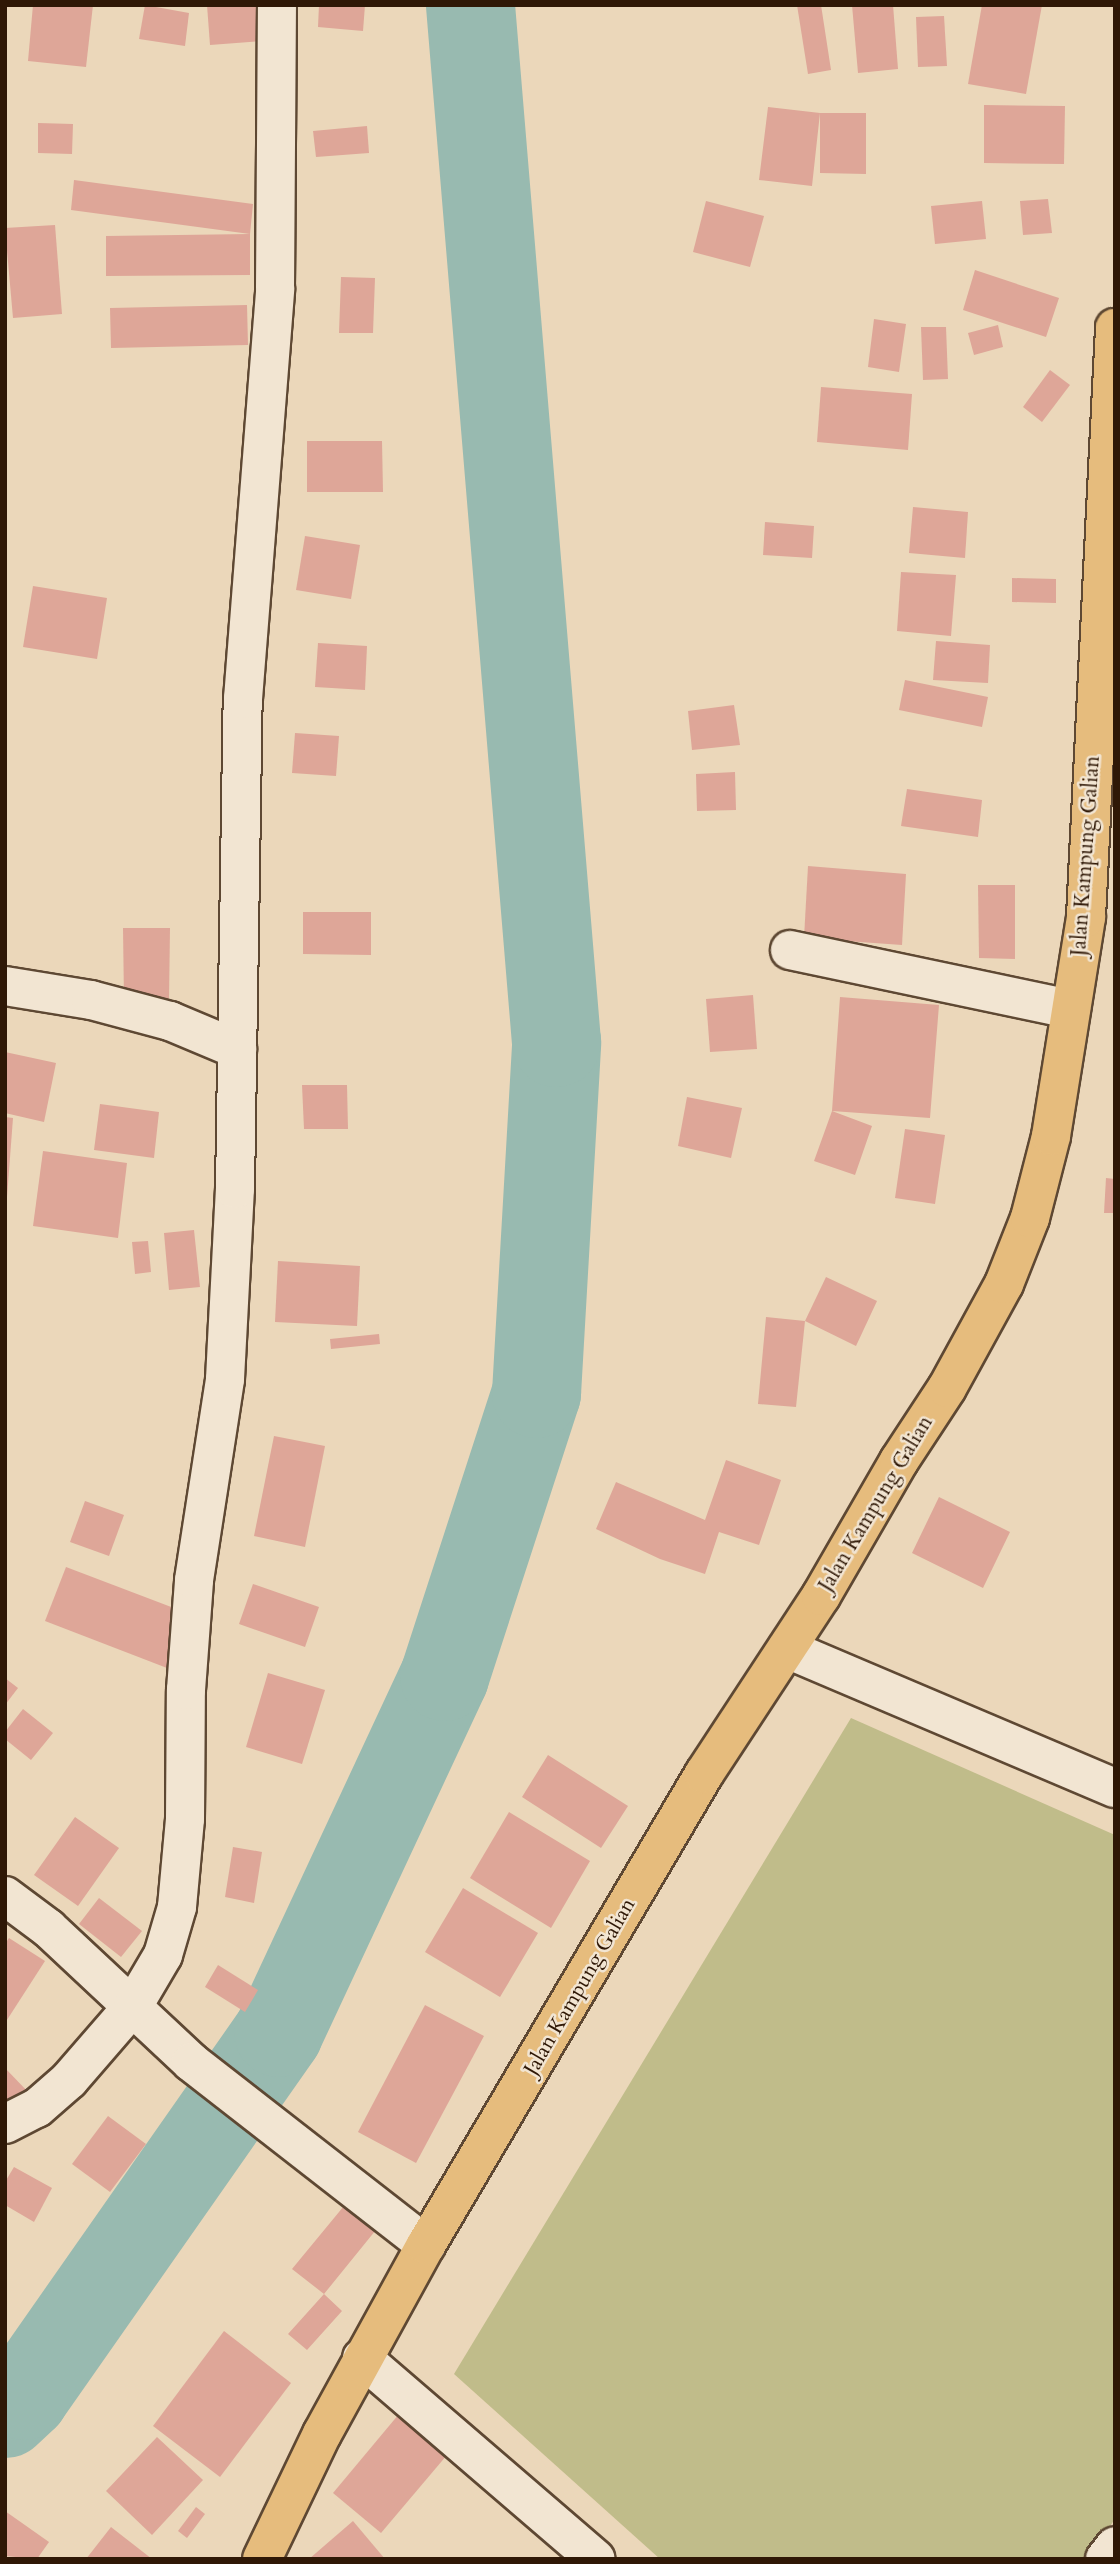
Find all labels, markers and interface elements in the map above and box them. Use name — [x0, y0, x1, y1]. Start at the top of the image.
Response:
street label: Jalan Kampung Galian — [1066, 755, 1106, 957]
street label: Jalan Kampung Galian — [814, 1412, 938, 1596]
street label: Jalan Kampung Galian — [519, 1894, 641, 2080]

